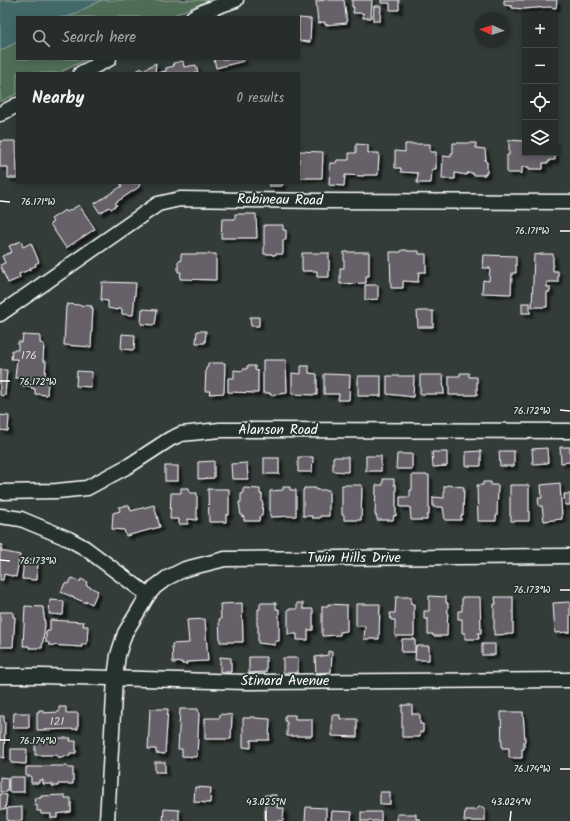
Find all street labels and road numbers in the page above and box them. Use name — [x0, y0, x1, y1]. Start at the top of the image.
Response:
street label: Robineau Road — [237, 188, 324, 212]
street label: Alanson Road — [238, 419, 319, 441]
street label: Twin Hills Drive — [307, 547, 402, 569]
street label: Stinard Avenue — [241, 670, 330, 692]

